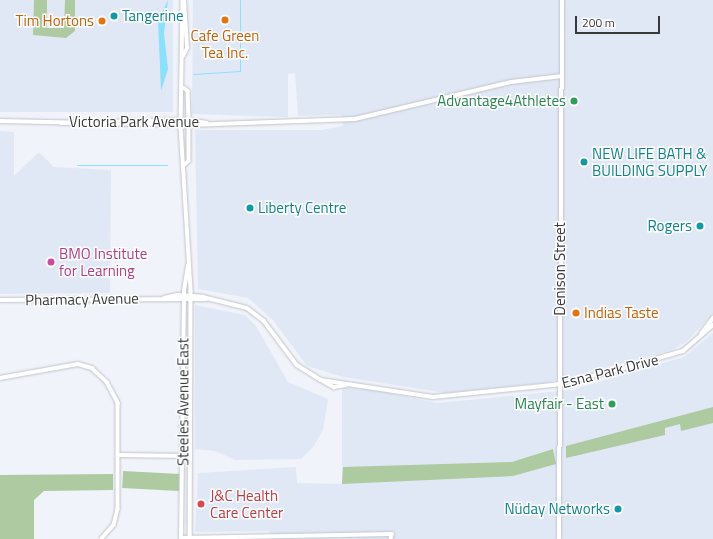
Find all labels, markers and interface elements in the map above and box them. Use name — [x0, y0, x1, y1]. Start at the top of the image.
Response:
place label: Tangerine — [122, 7, 184, 25]
scale bar — [577, 8, 662, 34]
marker: Tangerine — [109, 11, 119, 21]
place label: Tim Hortons — [16, 12, 94, 30]
text: 200 m — [582, 13, 615, 32]
marker: Cafe Green Tea Inc. — [220, 15, 230, 25]
marker: Tim Hortons — [97, 16, 107, 26]
place label: Cafe Green Tea Inc. — [191, 26, 259, 61]
place label: Advantage4Athletes — [437, 92, 566, 110]
marker: Advantage4Athletes — [569, 96, 579, 106]
street label: Victoria Park Avenue — [69, 113, 199, 131]
place label: NEW LIFE BATH & BUILDING SUPPLY — [592, 144, 707, 179]
marker: NEW LIFE BATH & BUILDING SUPPLY — [579, 157, 589, 167]
place label: Liberty Centre — [258, 199, 346, 217]
marker: Liberty Centre — [245, 203, 255, 213]
place label: Rogers — [648, 217, 692, 235]
marker: Rogers — [695, 221, 705, 231]
street label: Denison Street — [551, 222, 569, 316]
place label: BMO Institute for Learning — [59, 244, 147, 279]
marker: BMO Institute for Learning — [46, 257, 56, 267]
street label: Pharmacy Avenue — [25, 289, 139, 309]
place label: Indias Taste — [584, 304, 659, 322]
marker: Indias Taste — [571, 308, 581, 318]
street label: Steeles Avenue East — [174, 338, 192, 466]
street label: Esna Park Drive — [560, 350, 660, 392]
place label: Mayfair - East — [515, 395, 604, 413]
marker: Mayfair - East — [607, 399, 617, 409]
place label: J&C Health Care Center — [210, 486, 283, 521]
marker: J&C Health Care Center — [195, 498, 207, 510]
place label: Nüday Networks — [504, 500, 610, 518]
marker: Nüday Networks — [613, 504, 623, 514]

